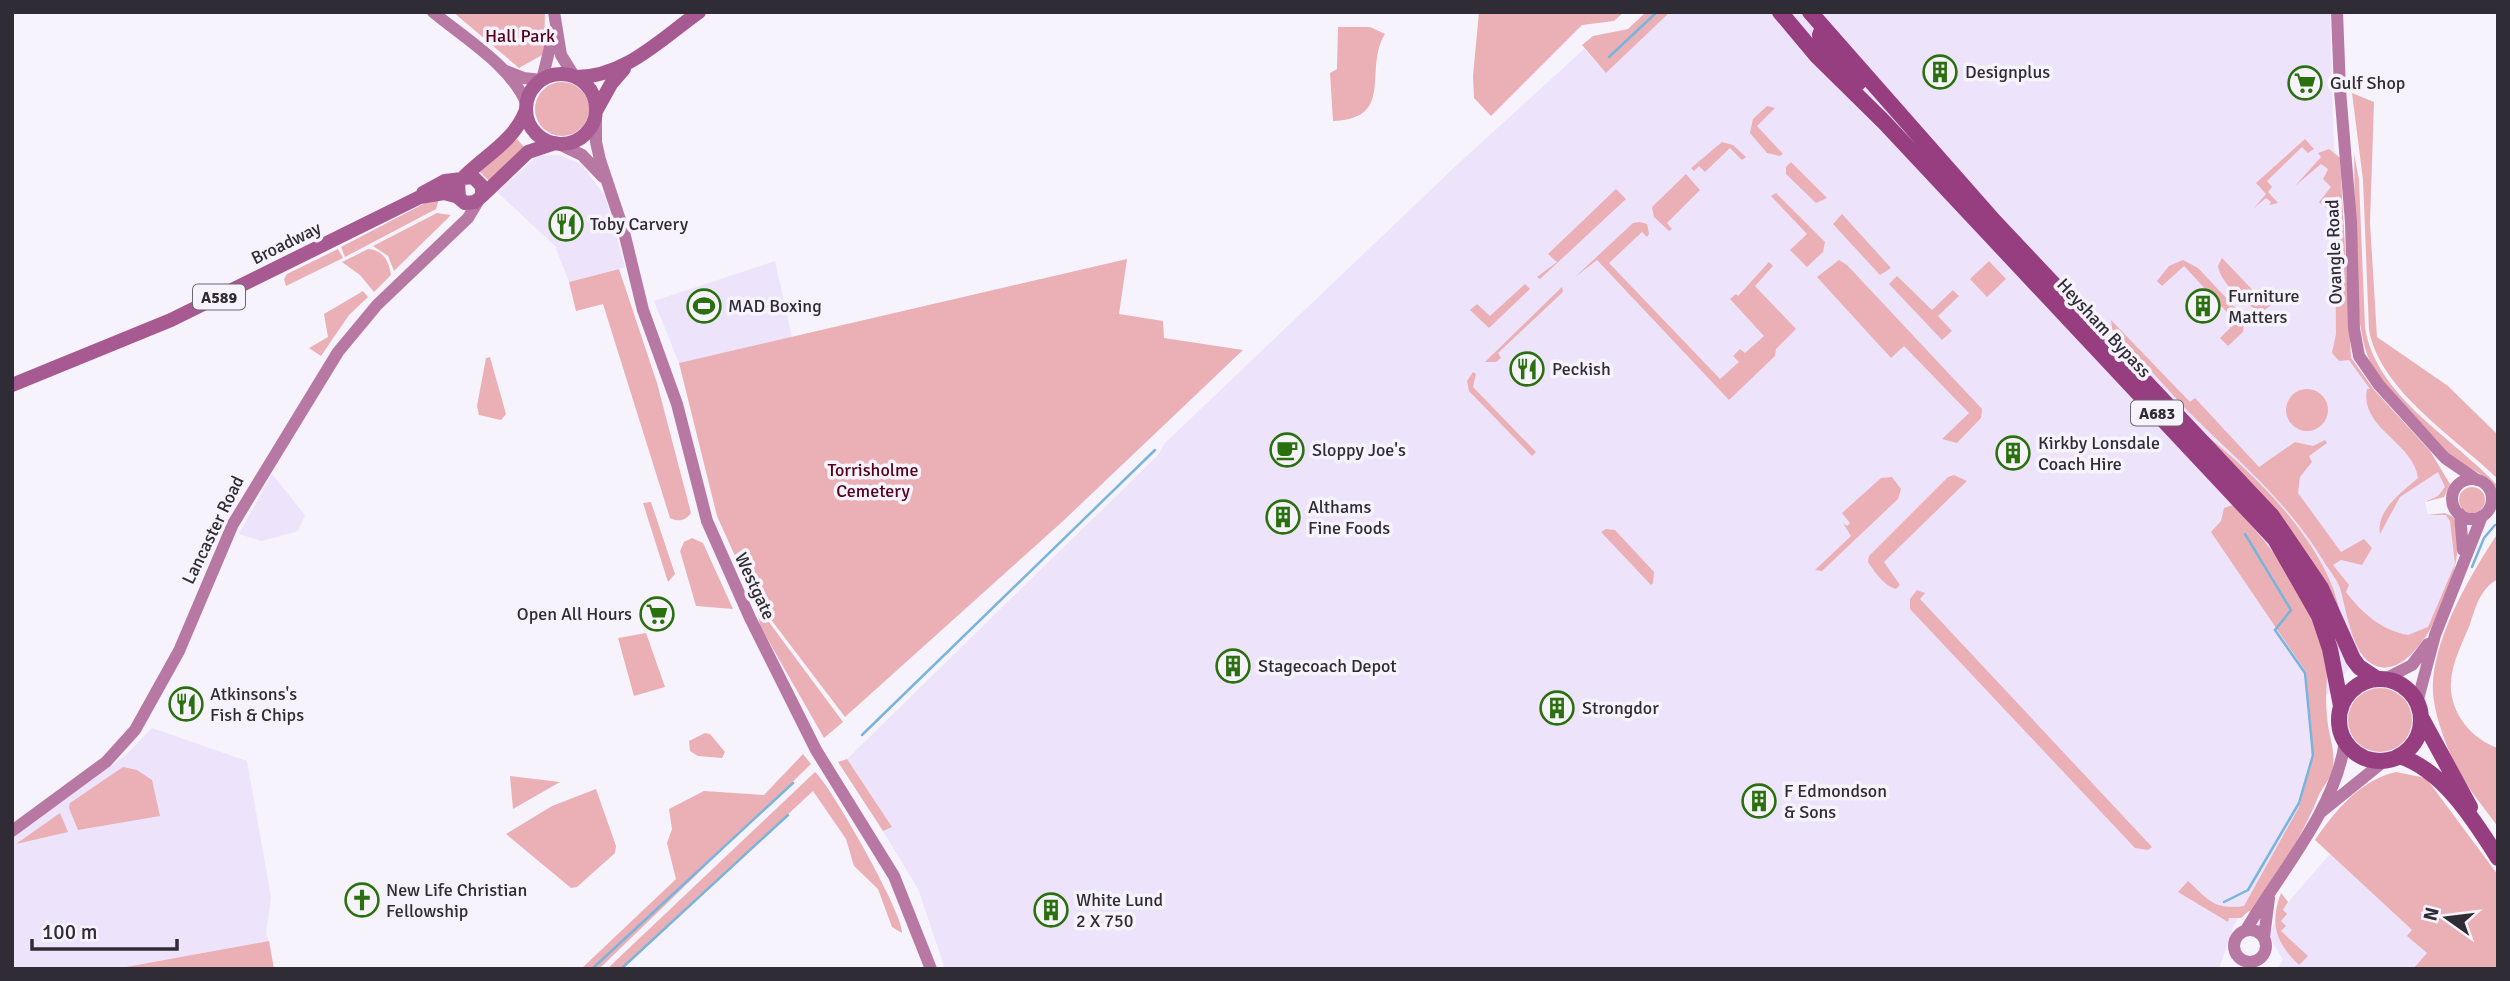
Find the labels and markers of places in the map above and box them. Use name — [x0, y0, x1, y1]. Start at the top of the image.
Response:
building icon: Designplus — [1921, 53, 1959, 91]
place label: Designplus — [1965, 61, 2050, 83]
supermarket icon: Gulf Shop — [2286, 64, 2324, 102]
place label: Gulf Shop — [2330, 72, 2405, 94]
restaurant icon: Toby Carvery — [547, 205, 585, 243]
place label: Toby Carvery — [590, 213, 689, 235]
place label: Furniture Matters — [2228, 285, 2299, 328]
sports icon: MAD Boxing — [685, 287, 723, 325]
building icon: Furniture Matters — [2184, 287, 2222, 325]
place label: MAD Boxing — [728, 295, 822, 317]
restaurant icon: Peckish — [1508, 350, 1546, 388]
place label: Peckish — [1552, 358, 1611, 380]
cafe icon: Sloppy Joe's — [1268, 431, 1306, 469]
place label: Kirkby Lonsdale Coach Hire — [2038, 432, 2160, 475]
building icon: Kirkby Lonsdale Coach Hire — [1994, 434, 2032, 472]
place label: Sloppy Joe's — [1312, 439, 1406, 461]
place label: Althams Fine Foods — [1308, 496, 1390, 539]
building icon: Althams Fine Foods — [1264, 498, 1302, 536]
supermarket icon: Open All Hours — [638, 595, 676, 633]
place label: Open All Hours — [517, 603, 632, 625]
building icon: Stagecoach Depot — [1214, 647, 1252, 685]
place label: Stagecoach Depot — [1258, 655, 1397, 677]
place label: Atkinsons's Fish & Chips — [210, 683, 304, 726]
restaurant icon: Atkinsons's Fish & Chips — [167, 685, 205, 723]
building icon: Strongdor — [1538, 689, 1576, 727]
place label: Strongdor — [1582, 697, 1659, 719]
place label: F Edmondson & Sons — [1784, 780, 1887, 823]
building icon: F Edmondson & Sons — [1740, 782, 1778, 820]
place label: New Life Christian Fellowship — [386, 879, 527, 922]
church icon: New Life Christian Fellowship — [343, 881, 381, 919]
place label: White Lund 2 X 750 — [1076, 889, 1163, 932]
building icon: White Lund 2 X 750 — [1032, 891, 1070, 929]

